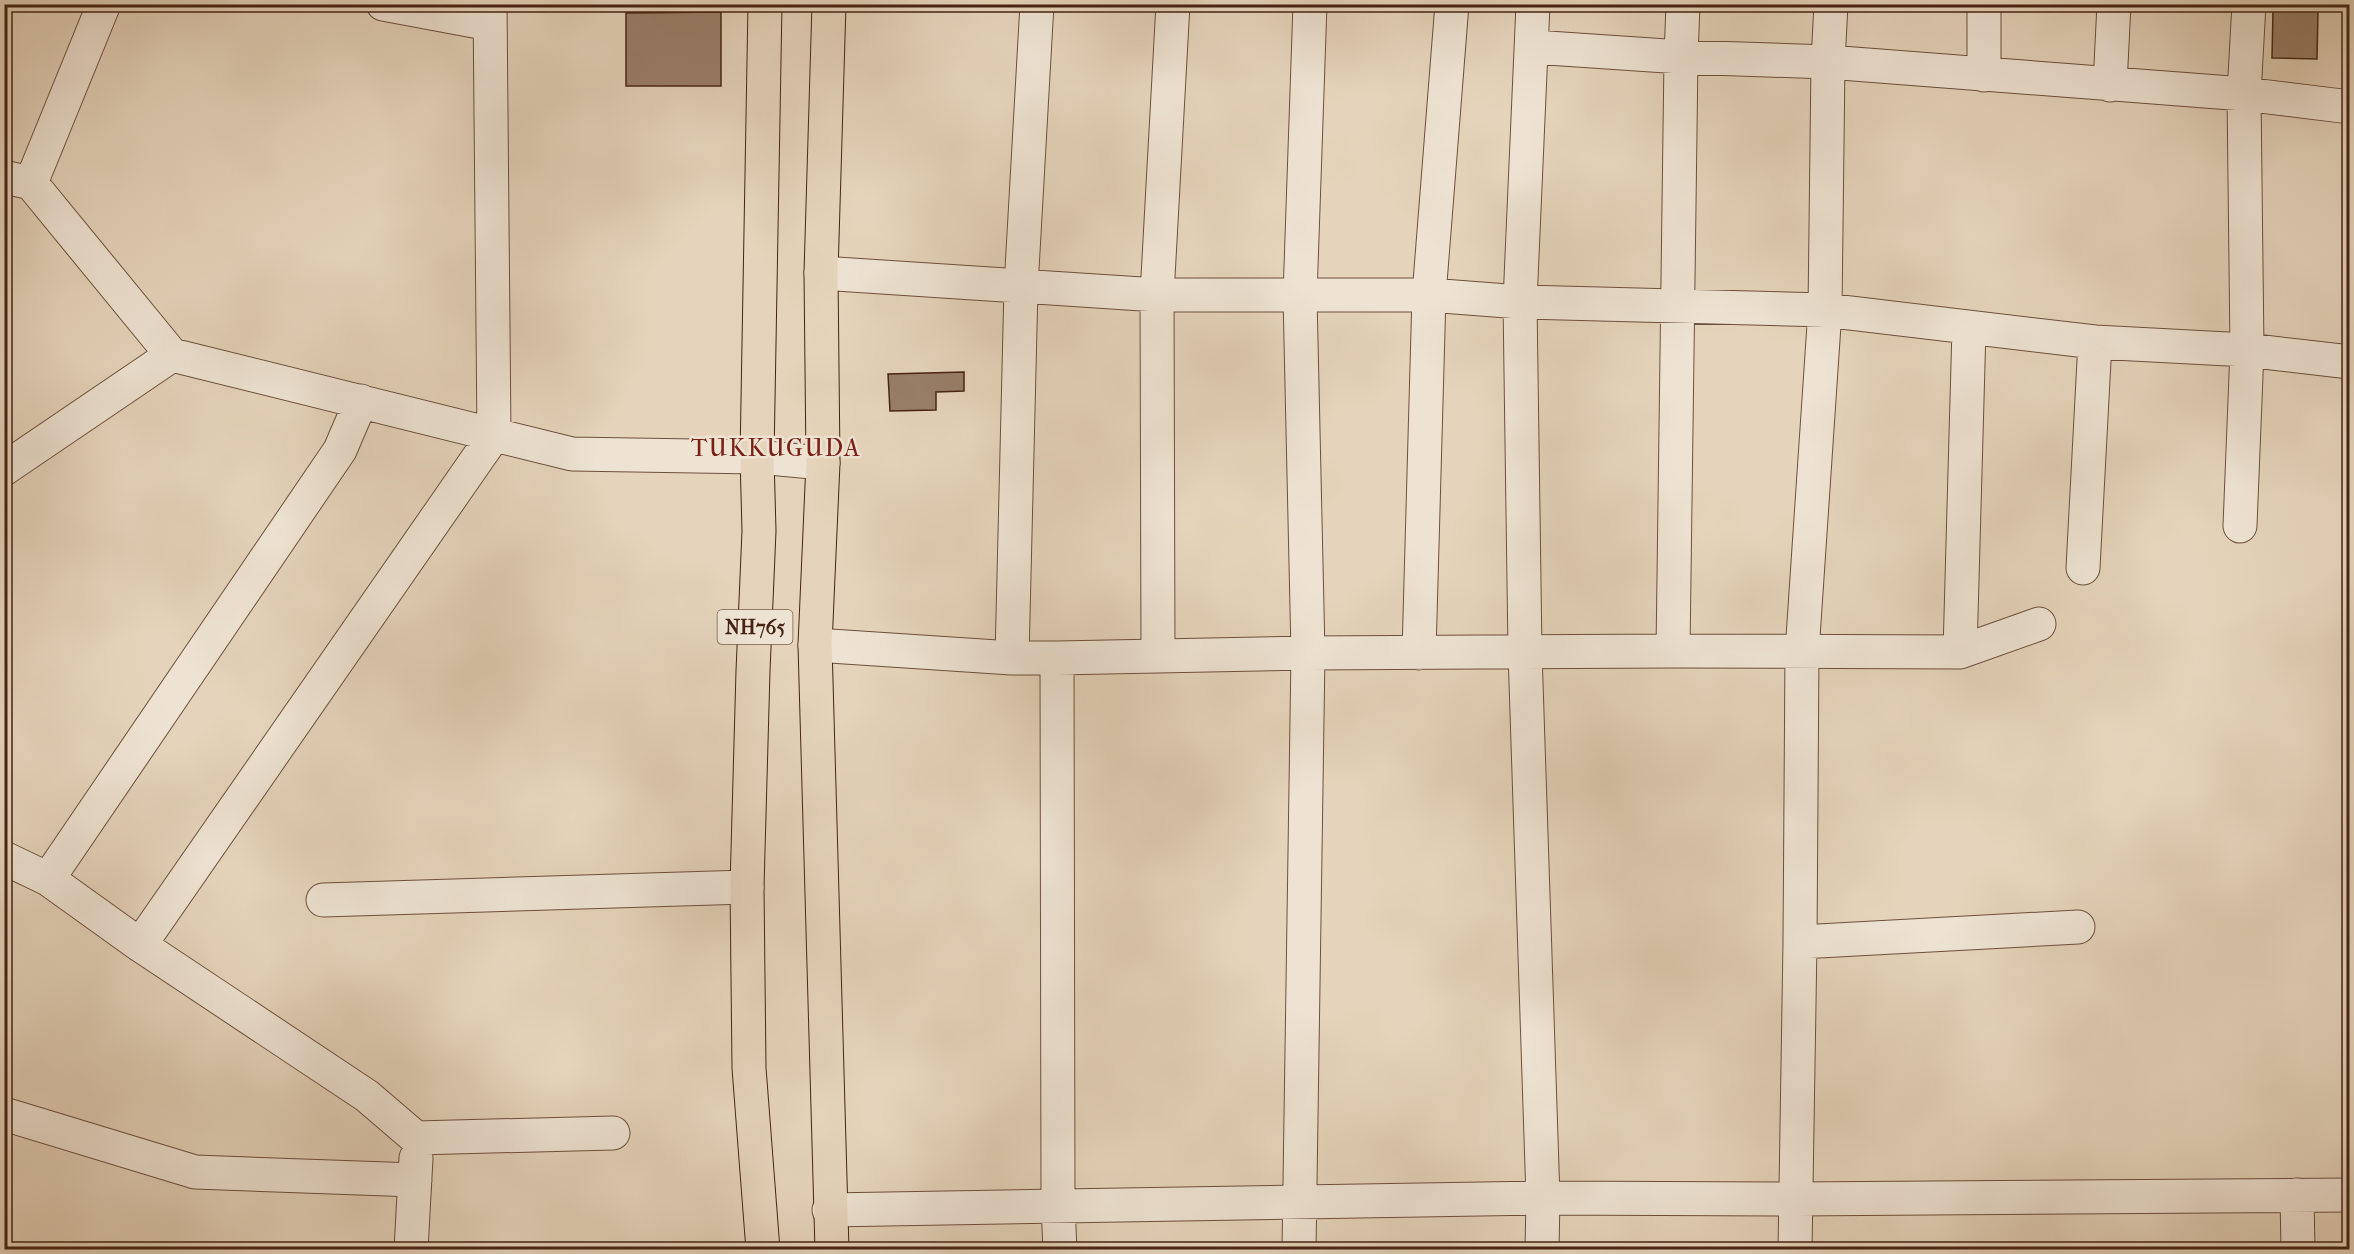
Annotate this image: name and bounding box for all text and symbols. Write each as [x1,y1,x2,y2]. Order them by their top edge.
district label: TUKKUGUDA [691,434,861,462]
road number: NH765 [718,610,792,644]

